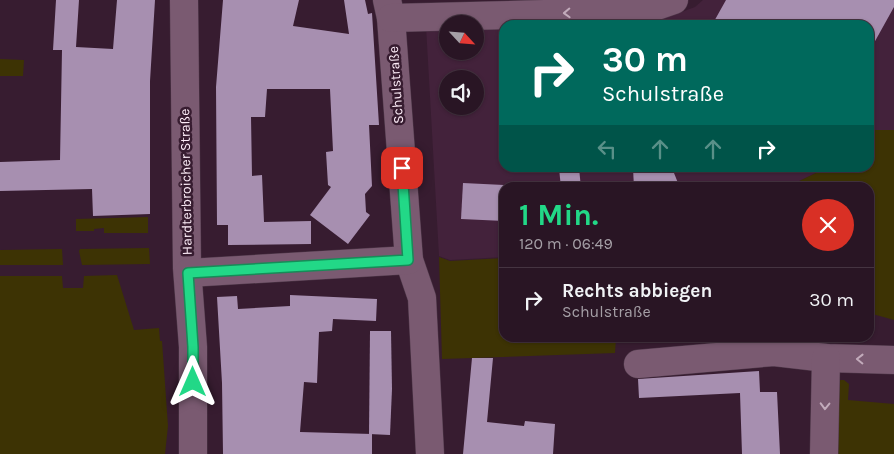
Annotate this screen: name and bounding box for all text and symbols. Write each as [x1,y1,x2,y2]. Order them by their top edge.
one-way arrow [562,8,570,18]
north arrow [439,15,484,60]
map controls [439,15,484,115]
text: 30 m [602,39,688,80]
icon: right [519,40,584,105]
street label: Schulstraße [385,46,407,124]
button: sound [439,70,484,115]
text: Schulstraße [602,81,724,107]
street label: Hardterbroicher Straße [176,109,196,255]
icon: left [593,135,621,163]
icon: ahead [646,135,674,163]
icon: ahead [699,135,727,163]
icon: right [752,135,780,163]
pin [381,147,423,189]
icon: arrive [388,154,416,182]
text: 1 Min. [519,197,599,233]
button: close [802,199,854,251]
text: 120 m · 06:49 [519,234,613,253]
text: Rechts abbiegen [562,280,712,302]
icon: right [519,286,547,314]
text: 30 m [809,289,854,311]
text: Schulstraße [562,302,651,321]
one-way arrow [856,354,864,364]
position arrow [166,355,218,407]
one-way arrow [820,402,830,410]

